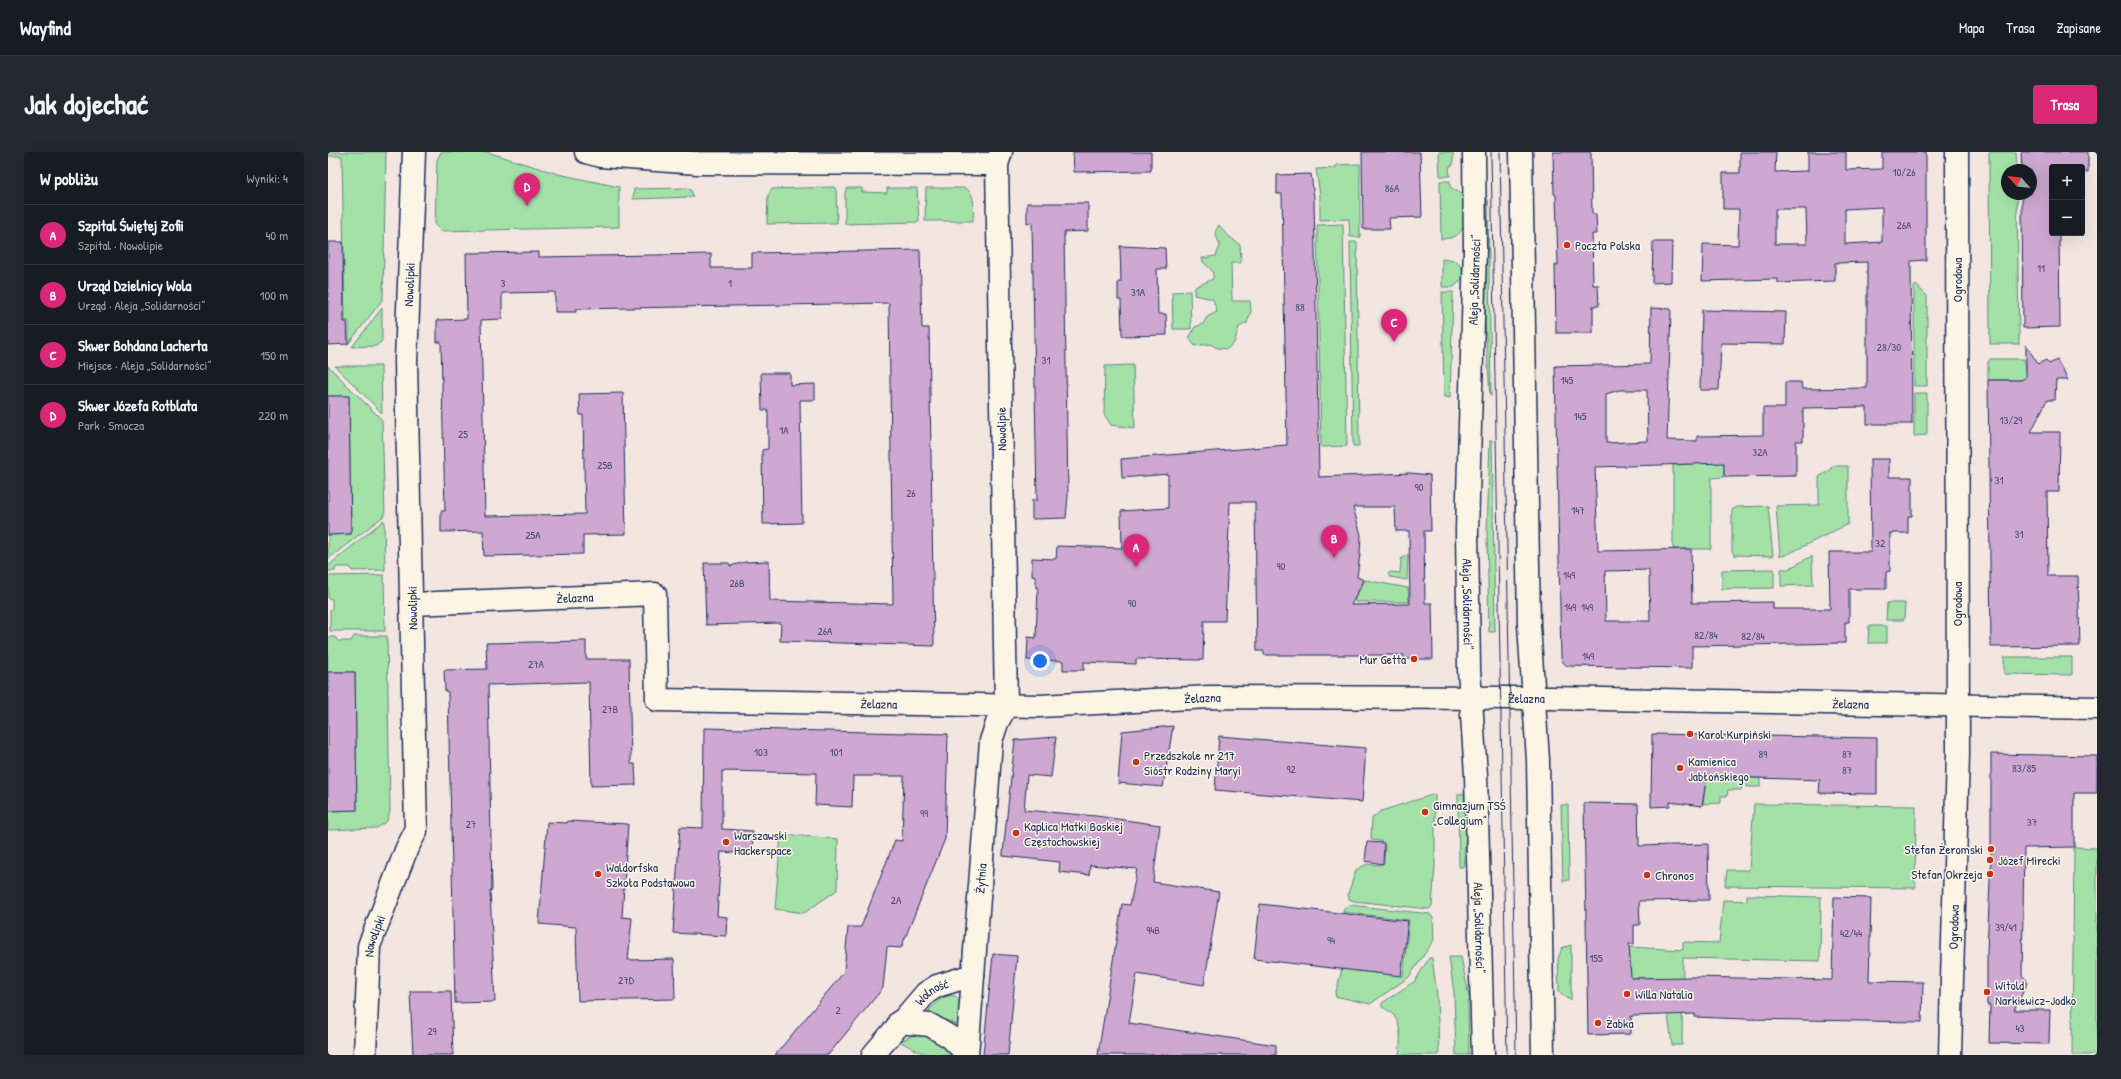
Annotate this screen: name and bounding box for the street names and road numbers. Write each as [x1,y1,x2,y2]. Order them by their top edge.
street label: Aleja „Solidarności” [1463,234,1485,326]
street label: Ogrodowa [1948,258,1966,302]
street label: Nowolipki [399,262,419,307]
street label: Nowolipie [992,407,1010,451]
street label: Aleja „Solidarności” [1458,558,1478,650]
street label: Ogrodowa [1948,582,1966,626]
street label: Nowolipki [403,586,421,630]
street label: Żelazna [556,588,594,607]
street label: Żelazna [1184,688,1221,707]
street label: Żelazna [1508,689,1545,707]
street label: Żelazna [860,694,897,713]
street label: Żelazna [1832,694,1869,713]
street label: Żytnia [970,863,991,894]
street label: Aleja „Solidarności” [1470,882,1490,973]
street label: Ogrodowa [1944,904,1963,950]
street label: Nowolipki [360,912,389,957]
street label: Wolność [910,974,950,1009]

